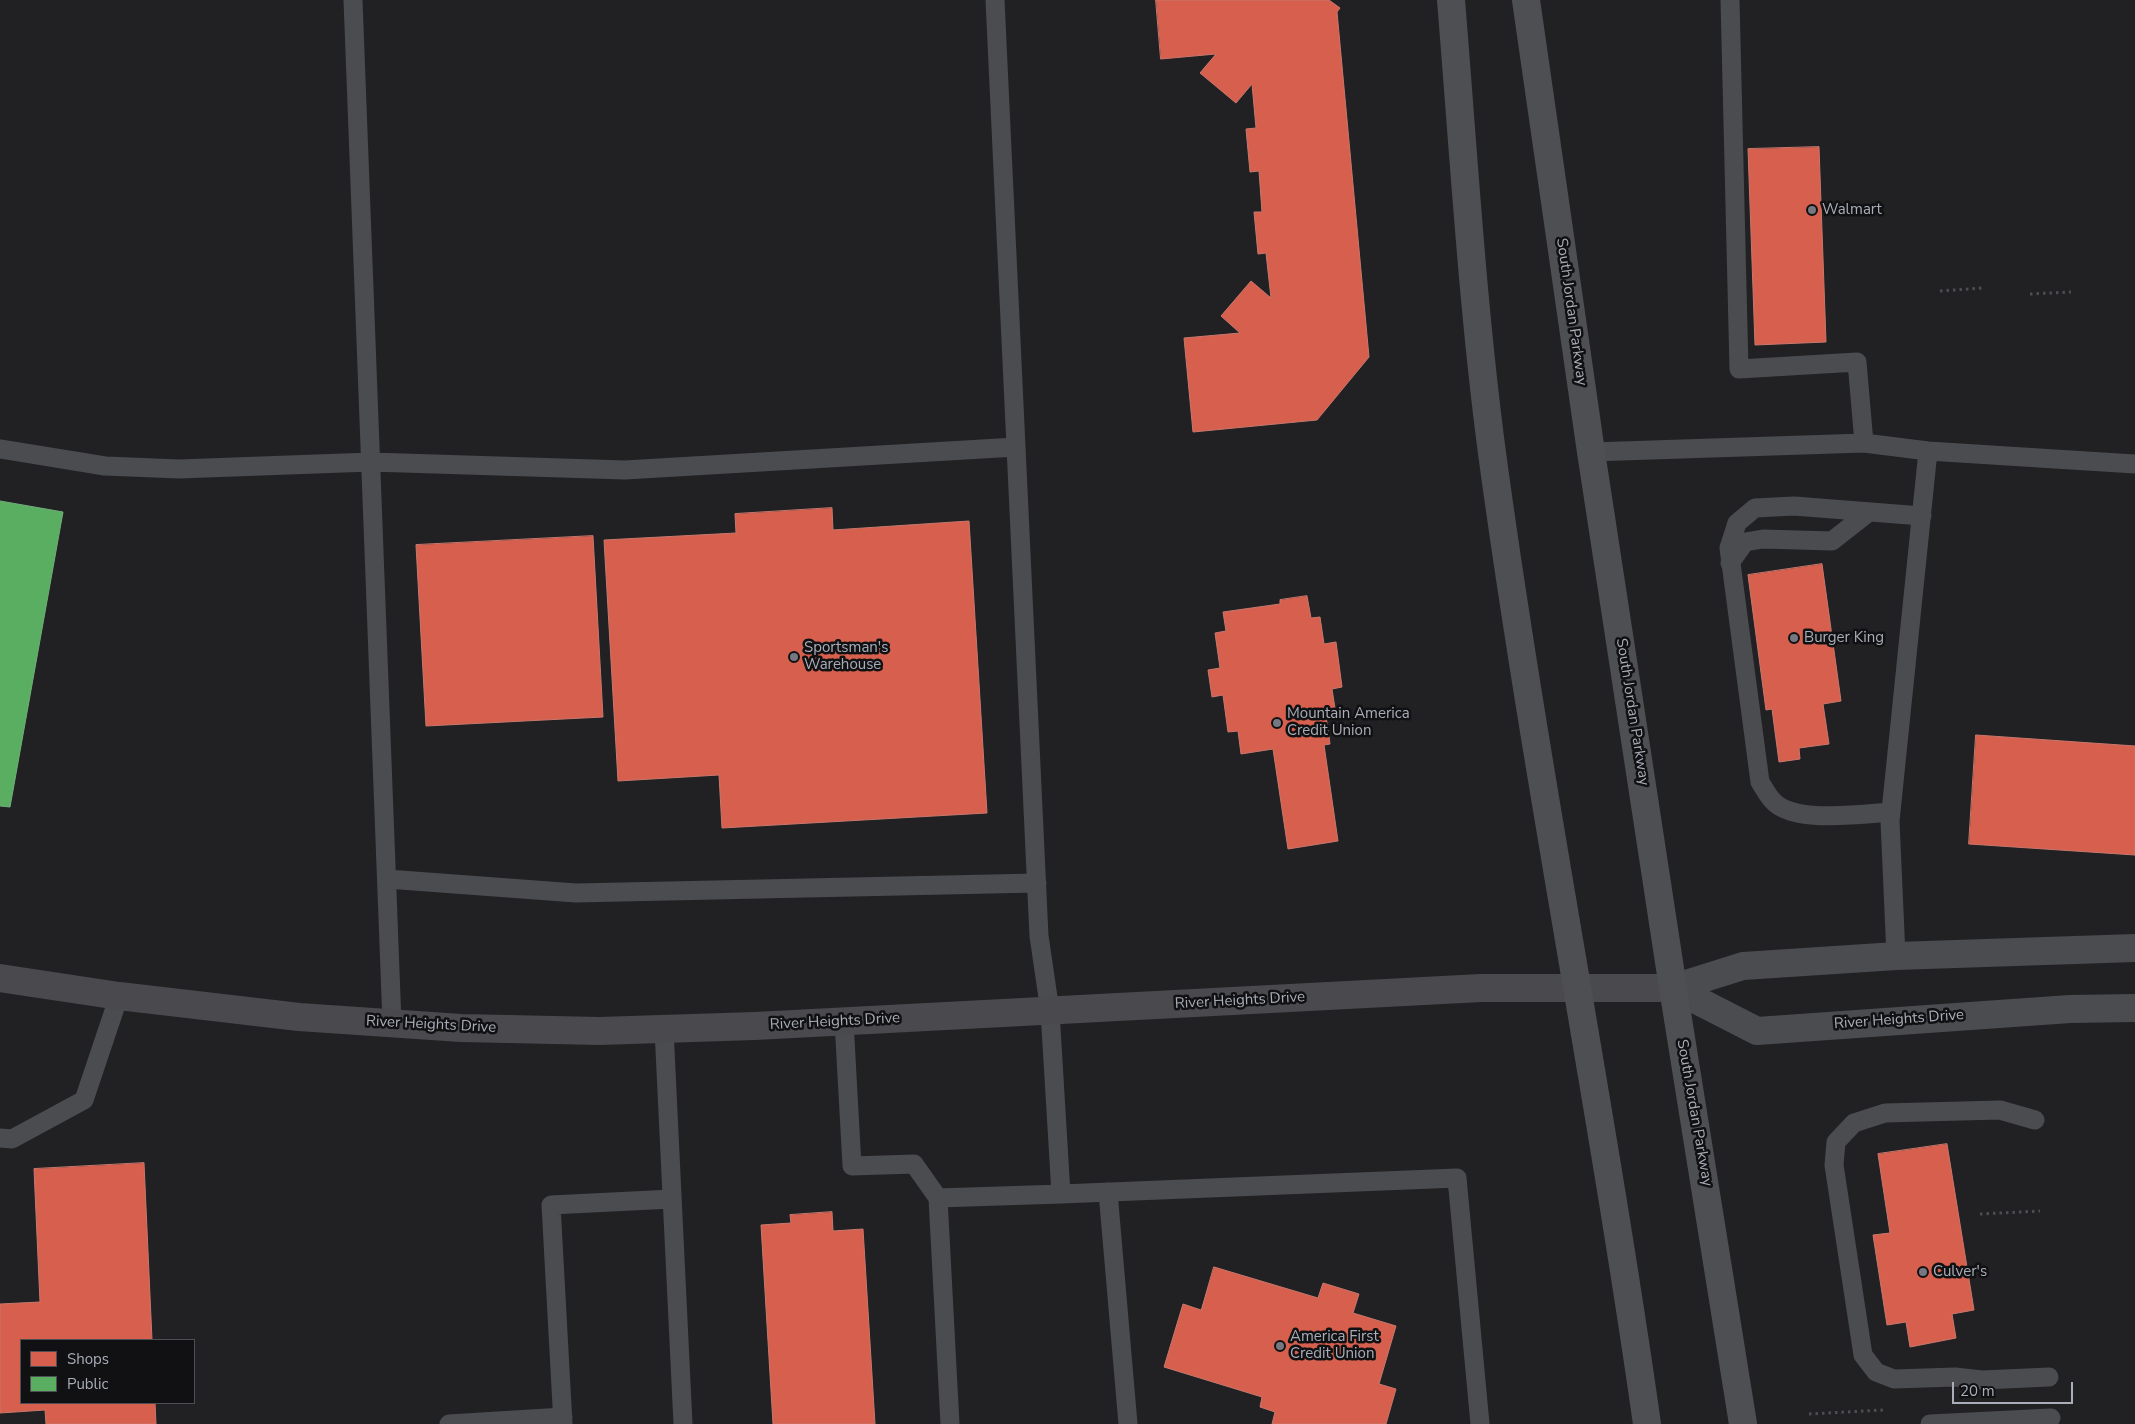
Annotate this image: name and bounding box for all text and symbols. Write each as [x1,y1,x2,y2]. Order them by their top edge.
place label: Walmart [1822,201,1882,219]
marker: Walmart [1806,204,1818,216]
street label: South Jordan Parkway [1552,237,1590,387]
place label: Burger King [1804,629,1884,647]
marker: Burger King [1788,632,1800,644]
street label: South Jordan Parkway [1611,637,1653,787]
place label: Sportsman's Warehouse [804,639,888,674]
marker: Sportsman's Warehouse [788,651,800,663]
place label: Mountain America Credit Union [1287,705,1410,740]
marker: Mountain America Credit Union [1271,717,1283,729]
street label: River Heights Drive [1174,989,1306,1013]
street label: River Heights Drive [1833,1006,1965,1034]
street label: River Heights Drive [769,1010,901,1034]
street label: River Heights Drive [365,1013,497,1037]
street label: South Jordan Parkway [1672,1038,1716,1188]
place label: Culver's [1933,1263,1987,1281]
marker: Culver's [1917,1266,1929,1278]
place label: America First Credit Union [1290,1328,1379,1363]
legend [20,1339,195,1404]
marker: America First Credit Union [1274,1340,1286,1352]
text: Shops [67,1349,109,1369]
scale bar [1955,1372,2076,1404]
text: Public [67,1374,108,1394]
text: 20 m [1960,1381,1995,1401]

